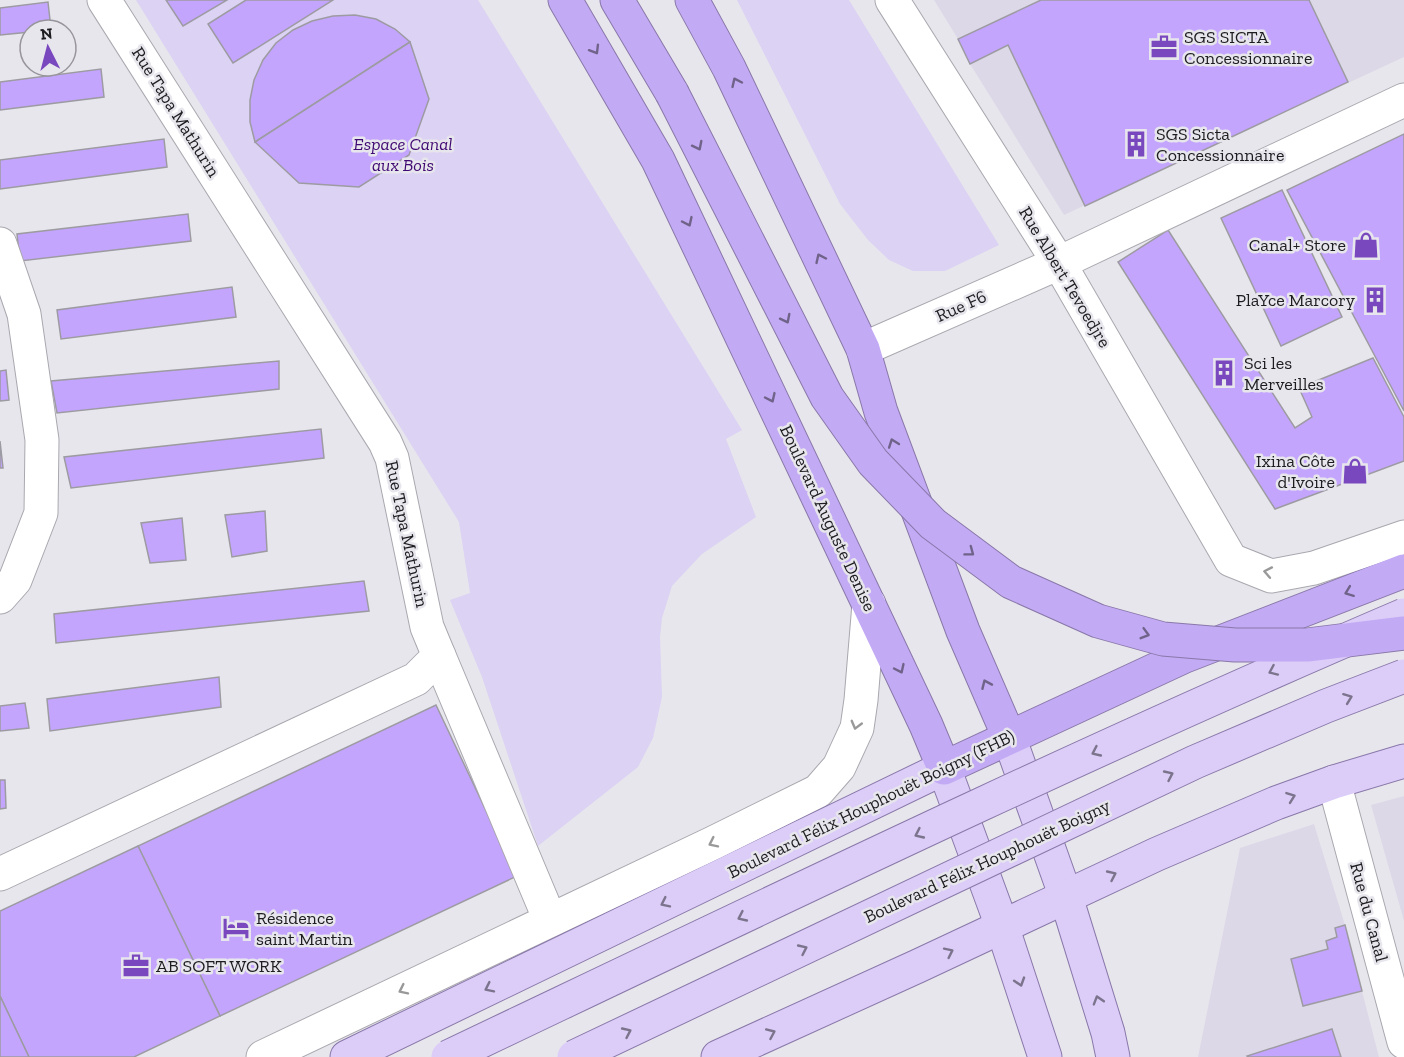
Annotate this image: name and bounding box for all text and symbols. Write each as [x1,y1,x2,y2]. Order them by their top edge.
north arrow [18,18,78,78]
text: N [39,23,54,44]
place label: SGS SICTA Concessionnaire [1184,26,1312,69]
office icon: SGS SICTA Concessionnaire [1149,32,1179,62]
street label: Rue Tapa Mathurin [127,43,225,182]
one-way arrow [588,44,599,54]
one-way arrow [732,78,744,89]
place label: SGS Sicta Concessionnaire [1156,123,1284,166]
building icon: SGS Sicta Concessionnaire [1121,129,1151,159]
park label: Espace Canal aux Bois [353,133,453,176]
one-way arrow [691,139,703,150]
street label: Rue Albert Tevoedjre [1014,202,1116,352]
one-way arrow [680,215,692,226]
shop icon: Canal+ Store [1351,230,1381,260]
place label: Canal+ Store [1249,234,1346,256]
one-way arrow [815,254,827,265]
street label: Rue F6 [932,285,990,327]
building icon: PlaYce Marcory [1360,285,1390,315]
place label: PlaYce Marcory [1236,289,1356,311]
one-way arrow [779,313,791,324]
place label: Sci les Merveilles [1244,352,1324,395]
building icon: Sci les Merveilles [1209,358,1239,388]
one-way arrow [764,391,776,402]
street label: Boulevard Auguste Denise [775,421,881,615]
one-way arrow [888,438,900,449]
place label: Ixina Côte d'Ivoire [1256,450,1335,493]
shop icon: Ixina Côte d'Ivoire [1340,456,1370,486]
street label: Rue Tapa Mathurin [381,459,433,610]
one-way arrow [964,544,975,555]
one-way arrow [1263,566,1273,579]
one-way arrow [1345,585,1356,597]
one-way arrow [1139,627,1150,639]
one-way arrow [892,662,904,673]
one-way arrow [1269,664,1280,676]
one-way arrow [981,679,993,690]
one-way arrow [1342,692,1352,705]
one-way arrow [851,720,864,730]
street label: Boulevard Félix Houphouët Boigny (FHB) [724,725,1018,883]
one-way arrow [1091,745,1102,757]
one-way arrow [1162,770,1173,782]
one-way arrow [1285,792,1296,805]
street label: Boulevard Félix Houphouët Boigny [861,794,1113,928]
one-way arrow [914,827,925,839]
one-way arrow [708,835,719,847]
street label: Rue du Canal [1345,860,1393,964]
one-way arrow [1106,870,1117,882]
one-way arrow [660,896,671,908]
place label: Résidence saint Martin [256,907,353,950]
one-way arrow [738,910,749,922]
hotel icon: Résidence saint Martin [221,913,251,943]
one-way arrow [796,944,807,956]
one-way arrow [942,947,953,959]
office icon: AB SOFT WORK [121,951,151,981]
place label: AB SOFT WORK [156,955,282,977]
one-way arrow [1013,976,1026,987]
one-way arrow [484,981,495,993]
one-way arrow [399,982,410,994]
one-way arrow [1093,996,1105,1006]
one-way arrow [620,1028,631,1040]
one-way arrow [765,1028,776,1040]

